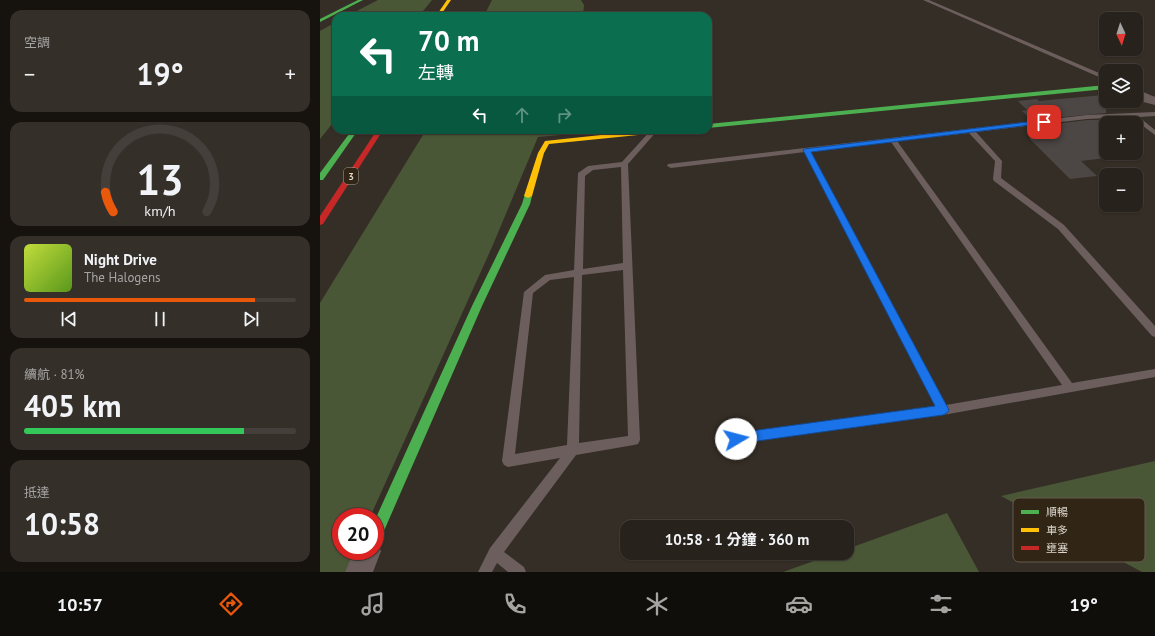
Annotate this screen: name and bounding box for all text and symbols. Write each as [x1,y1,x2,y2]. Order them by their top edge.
north arrow [1099,12,1143,56]
map controls [1099,12,1143,212]
text: 70 m [418,22,479,59]
icon: left [352,28,404,80]
text: 空調 [24,34,50,51]
text: 19° [136,54,184,93]
text: − [24,60,35,88]
text: + [285,60,296,88]
text: 左轉 [418,61,454,84]
button: layers [1099,64,1143,108]
icon: left [469,104,491,126]
icon: ahead [511,104,533,126]
icon: right [553,104,575,126]
pin [1027,105,1061,139]
icon: arrive [1033,111,1055,133]
button: + [1099,116,1143,160]
text: 13 [136,153,184,206]
road number: 3 [344,168,358,184]
button: − [1099,168,1143,212]
text: km/h [144,201,176,220]
text: Night Drive [84,250,157,269]
text: The Halogens [84,269,161,286]
icon: previous [58,308,80,330]
icon: pause [149,308,171,330]
icon: next [240,308,262,330]
text: 續航 · 81% [24,366,85,383]
text: 405 km [24,386,122,425]
position arrow [715,418,757,460]
text: 抵達 [24,484,50,501]
legend [1013,498,1145,562]
text: 10:58 [24,504,100,543]
text: 順暢 [1046,505,1068,519]
speed limit sign: 20 [332,508,384,560]
text: 車多 [1046,523,1068,537]
text: 10:58 · 1 分鐘 · 360 m [665,530,809,549]
text: 壅塞 [1046,541,1068,555]
icon: directions [217,590,245,618]
icon: music [359,590,387,618]
icon: phone [501,590,529,618]
icon: climate [643,590,671,618]
icon: car [785,590,813,618]
icon: filters [927,590,955,618]
text: 10:57 [57,593,103,616]
text: 19° [1070,593,1098,616]

